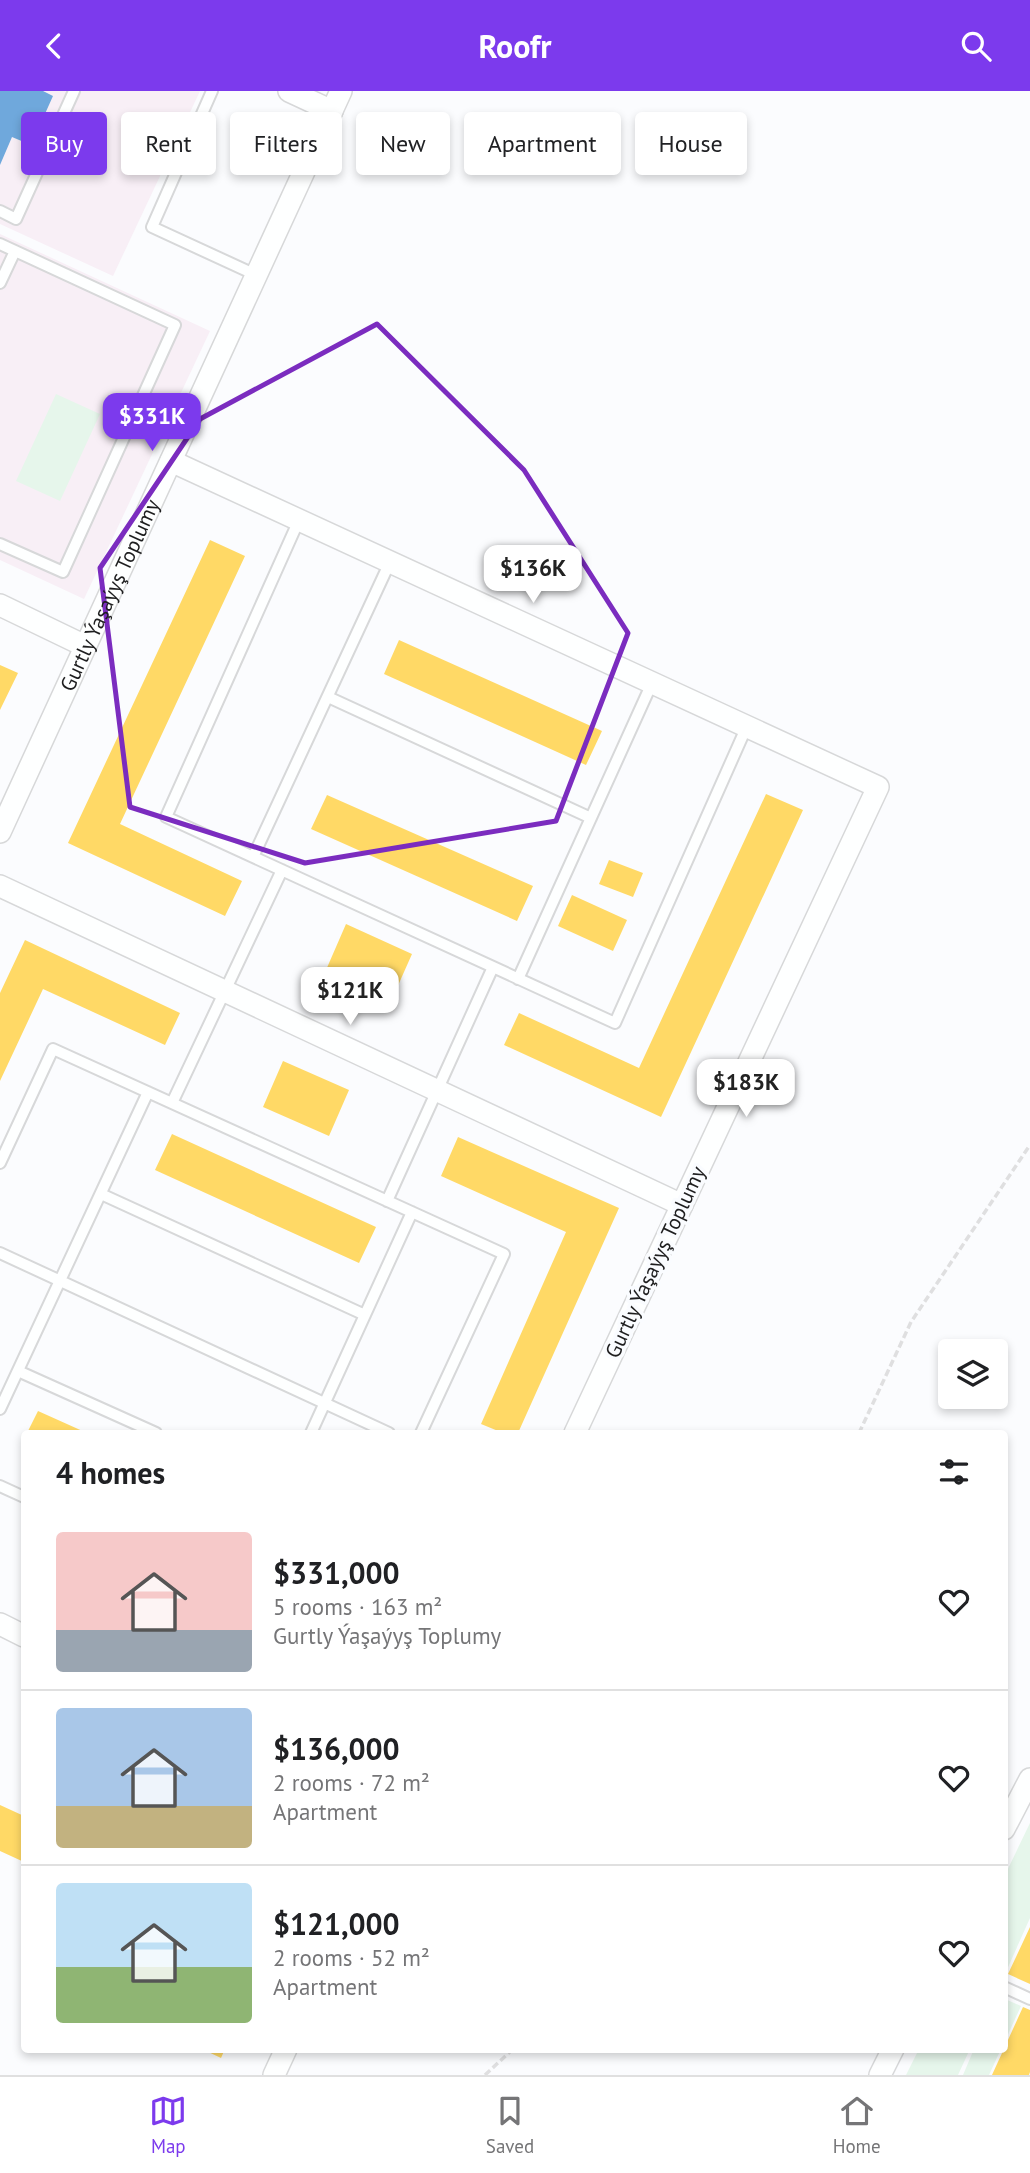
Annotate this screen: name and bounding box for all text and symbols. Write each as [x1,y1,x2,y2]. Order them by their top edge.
text: Roofr [478,25,552,67]
icon: back [35,27,73,65]
icon: search [957,27,995,65]
chip: Buy [21,112,107,175]
chip: Rent [121,112,216,175]
chip: Filters [230,112,342,175]
chip: New [356,112,450,175]
chip: Apartment [464,112,621,175]
chip: House [635,112,747,175]
pin: $331K [103,393,201,453]
text: $331K [119,401,185,430]
street label: Gurtly Ýaşaýyş Toplumy [53,494,165,695]
pin: $136K [484,545,582,605]
text: $136K [500,553,566,582]
pin: $121K [301,967,399,1027]
text: $121K [317,975,383,1004]
pin: $183K [697,1059,795,1119]
text: $183K [713,1067,779,1096]
street label: Gurtly Ýaşaýyş Toplumy [599,1162,711,1362]
map controls [938,1339,1008,1409]
button: layers [938,1339,1008,1409]
text: 4 homes [56,1453,165,1492]
icon: filters [935,1453,973,1491]
text: $331,000 [273,1553,400,1592]
icon: home [112,1560,196,1644]
icon: heart [935,1583,973,1621]
text: 5 rooms · 163 m² [273,1592,442,1621]
text: Gurtly Ýaşaýyş Toplumy [273,1621,501,1650]
text: $136,000 [273,1729,400,1768]
icon: home [112,1736,196,1820]
icon: heart [935,1759,973,1797]
text: 2 rooms · 72 m² [273,1768,430,1797]
text: Apartment [273,1797,377,1826]
text: $121,000 [273,1904,400,1943]
icon: home [112,1911,196,1995]
icon: heart [935,1934,973,1972]
text: 2 rooms · 52 m² [273,1943,430,1972]
text: Apartment [273,1972,377,2001]
tab: Map [149,2092,187,2158]
tab: Saved [486,2092,534,2158]
tab: Home [833,2092,881,2158]

